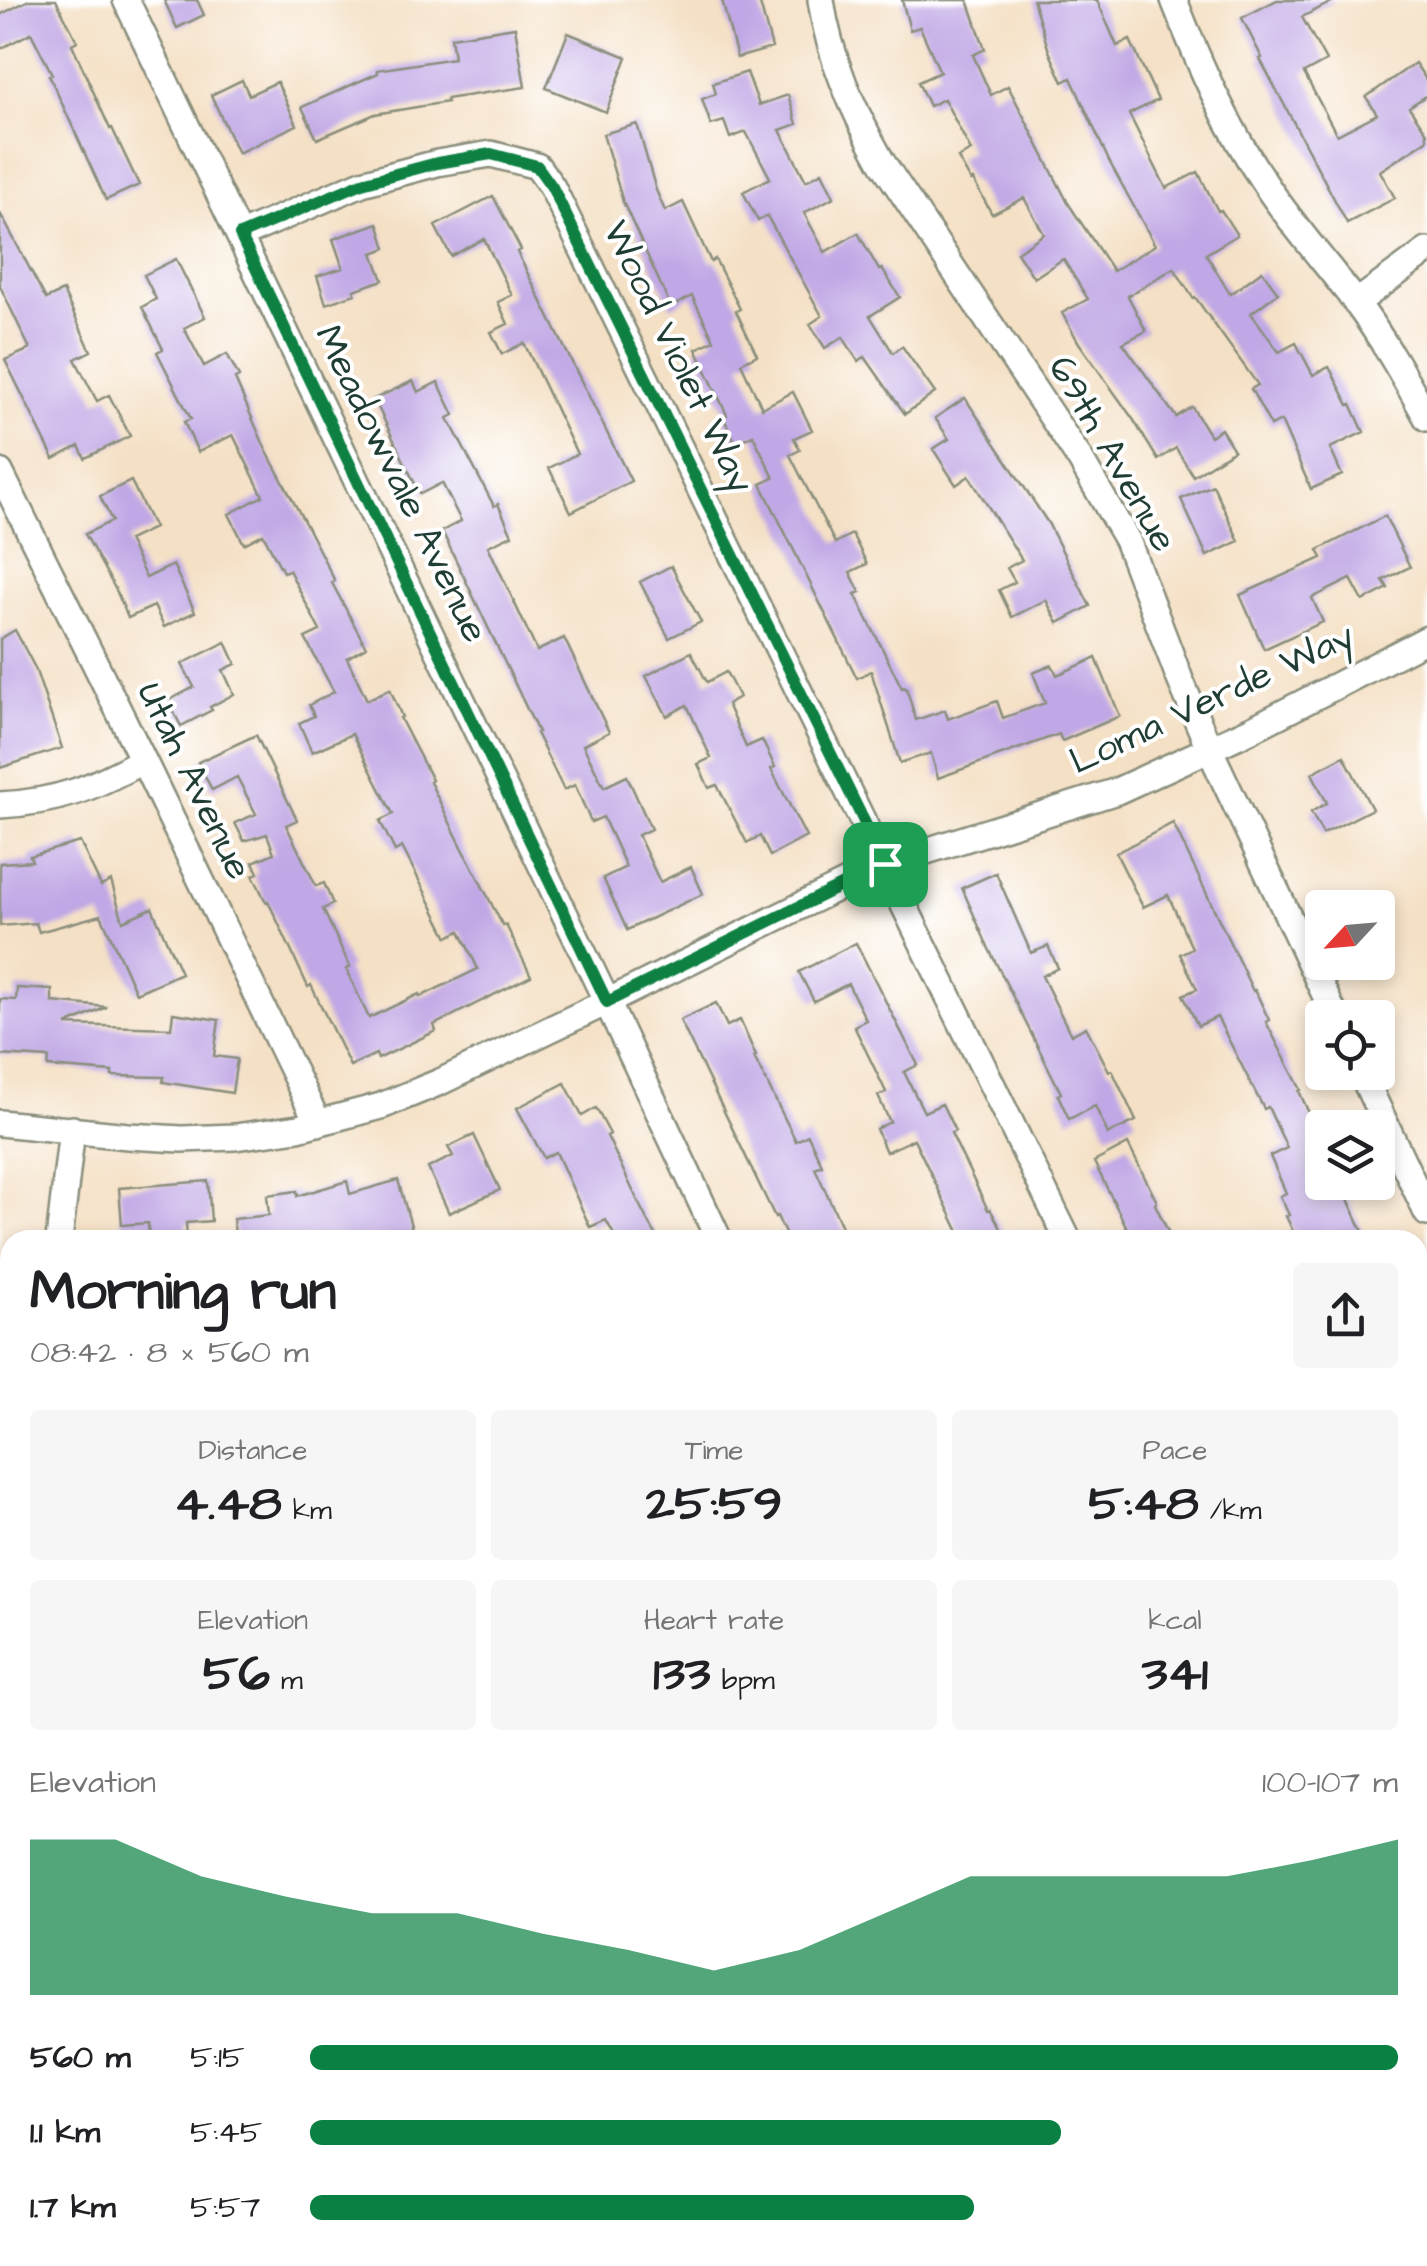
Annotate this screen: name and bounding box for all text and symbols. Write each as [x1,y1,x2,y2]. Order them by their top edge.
street label: Wood Violet Way [589,212,767,503]
street label: Meadowvale Avenue [302,317,500,651]
street label: 69th Avenue [1035,346,1189,562]
street label: Loma Verde Way [1061,610,1363,789]
street label: Utah Avenue [124,674,264,888]
pin [843,822,928,907]
icon: arrive [858,837,913,892]
north arrow [1305,890,1395,980]
map controls [1305,890,1395,1200]
button: locate [1305,1000,1395,1090]
button: layers [1305,1110,1395,1200]
text: Morning run [30,1254,336,1330]
button: share [1293,1263,1398,1368]
text: 08:42 · 8 × 560 m [30,1330,309,1375]
text: Distance [199,1431,307,1470]
text: Time [685,1431,743,1470]
text: Pace [1143,1431,1207,1470]
text: 4.48 [174,1470,282,1539]
text: 25:59 [646,1470,782,1539]
text: 5:48 [1088,1470,1199,1539]
text: km [282,1491,332,1530]
text: /km [1199,1491,1262,1530]
text: Elevation [198,1601,308,1640]
text: Heart rate [644,1601,784,1640]
text: kcal [1148,1601,1202,1640]
text: 56 [203,1640,270,1709]
text: 133 [653,1640,710,1709]
text: 341 [1142,1640,1208,1709]
text: m [270,1661,303,1700]
text: bpm [710,1661,775,1700]
text: Elevation [30,1760,156,1805]
text: 100–107 m [1262,1760,1398,1805]
text: 560 m [30,2035,131,2080]
text: 5:15 [190,2035,245,2080]
text: 1.1 km [30,2110,100,2155]
text: 5:45 [190,2110,262,2155]
text: 1.7 km [30,2185,116,2230]
text: 5:57 [190,2185,260,2230]

